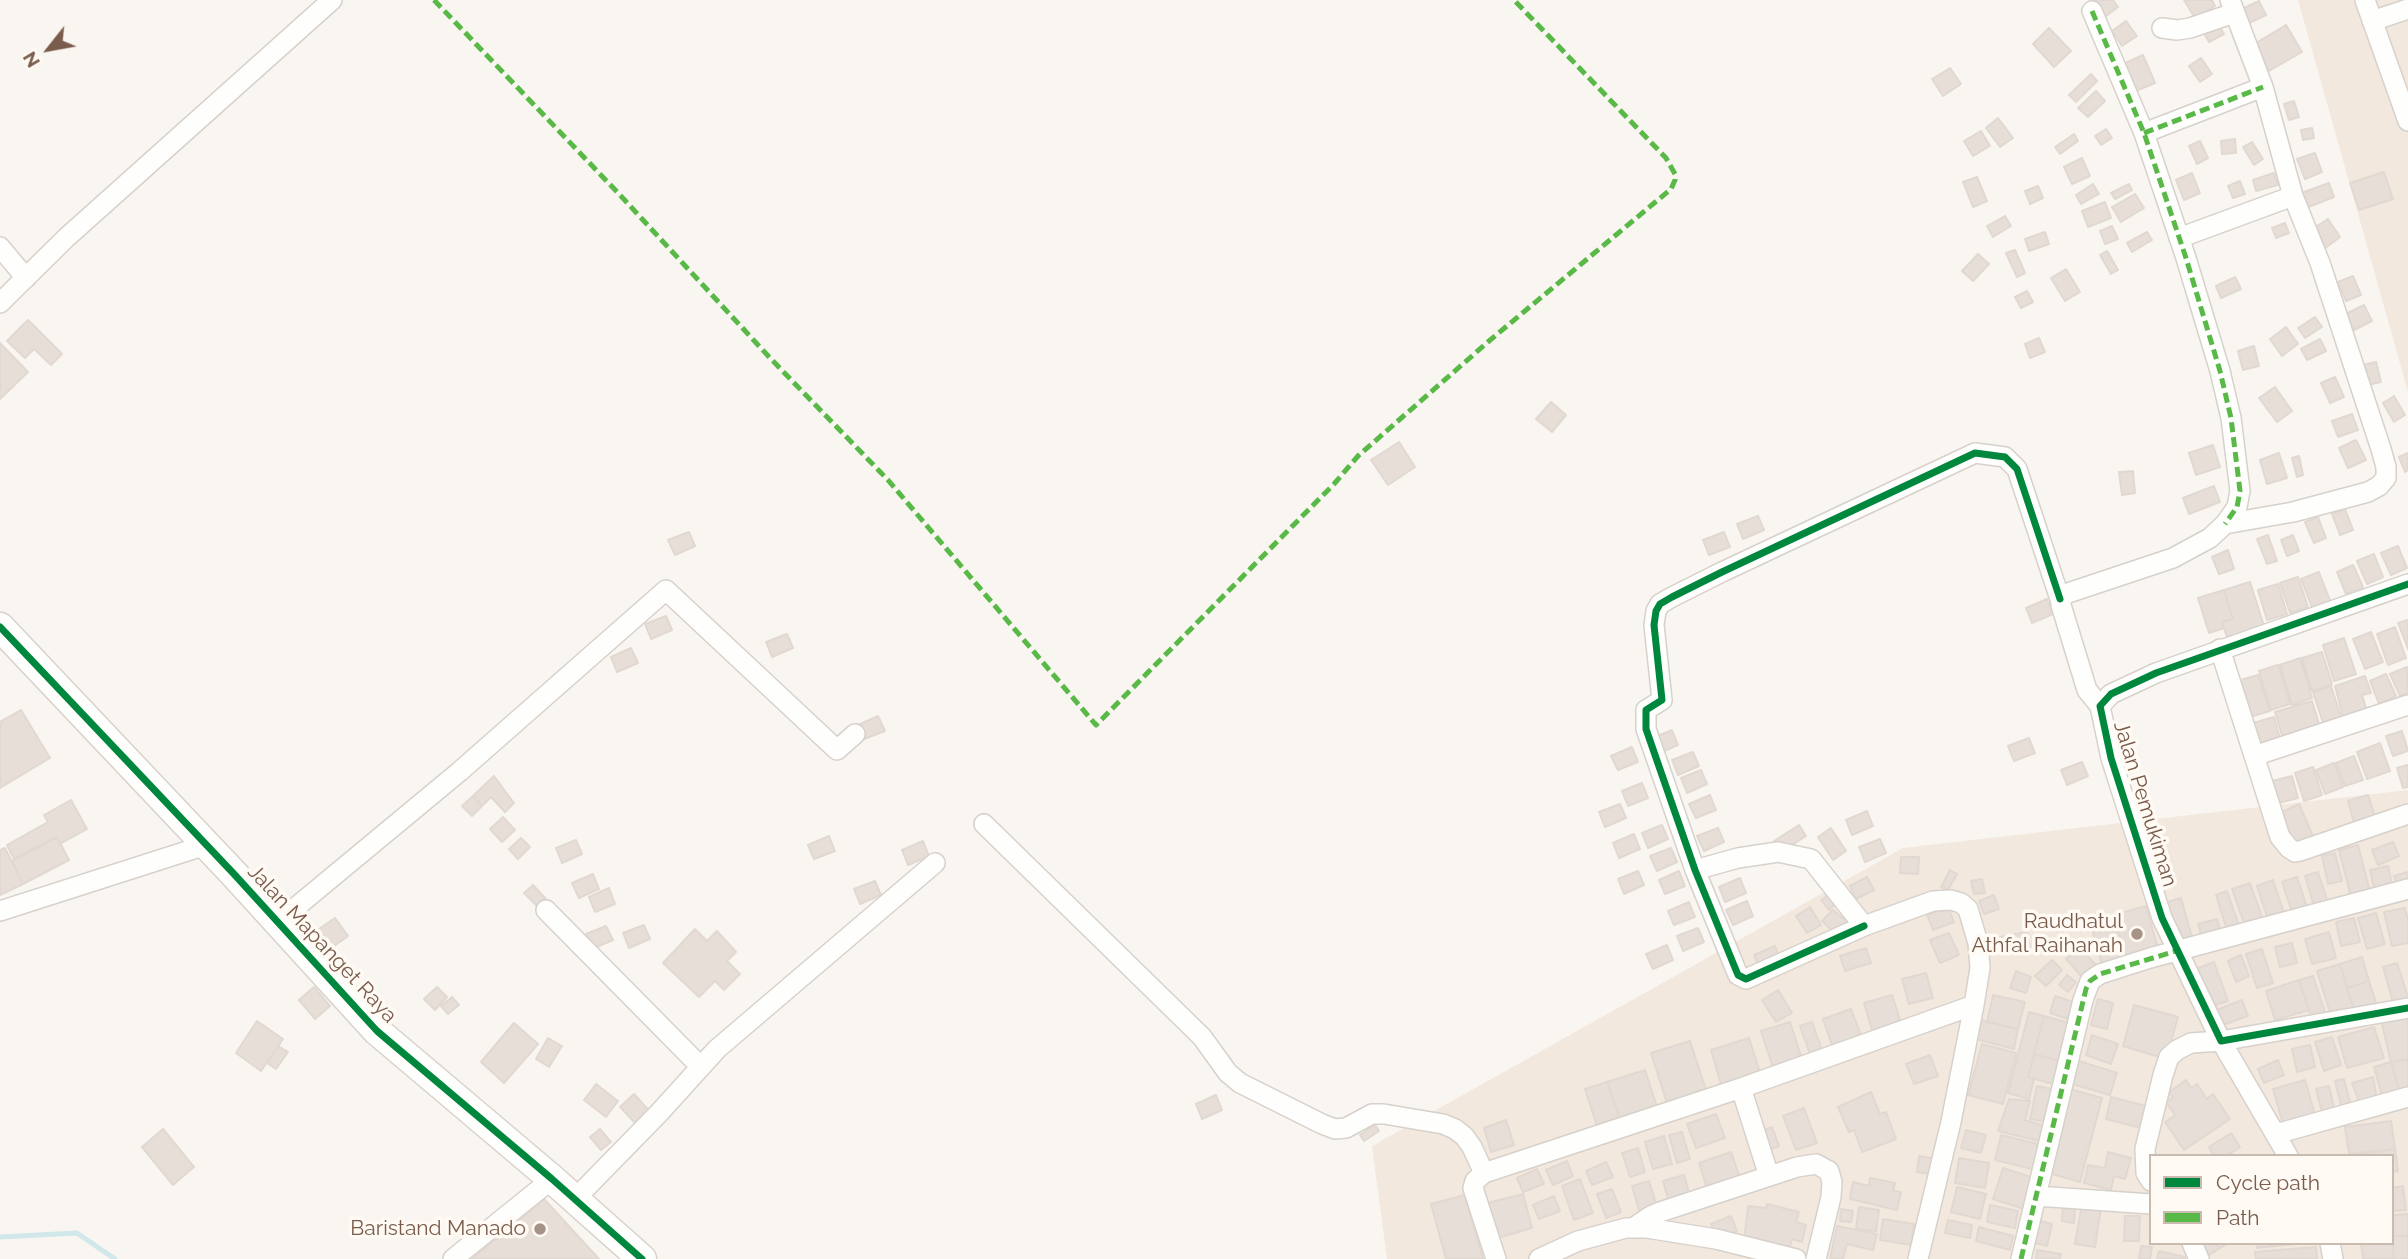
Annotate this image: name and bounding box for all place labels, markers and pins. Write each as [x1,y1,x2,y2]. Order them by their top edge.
place label: Raudhatul Athfal Raihanah [1971,909,2123,959]
marker: Raudhatul Athfal Raihanah [2129,926,2145,942]
place label: Baristand Manado [350,1216,526,1242]
marker: Baristand Manado [532,1221,548,1237]

